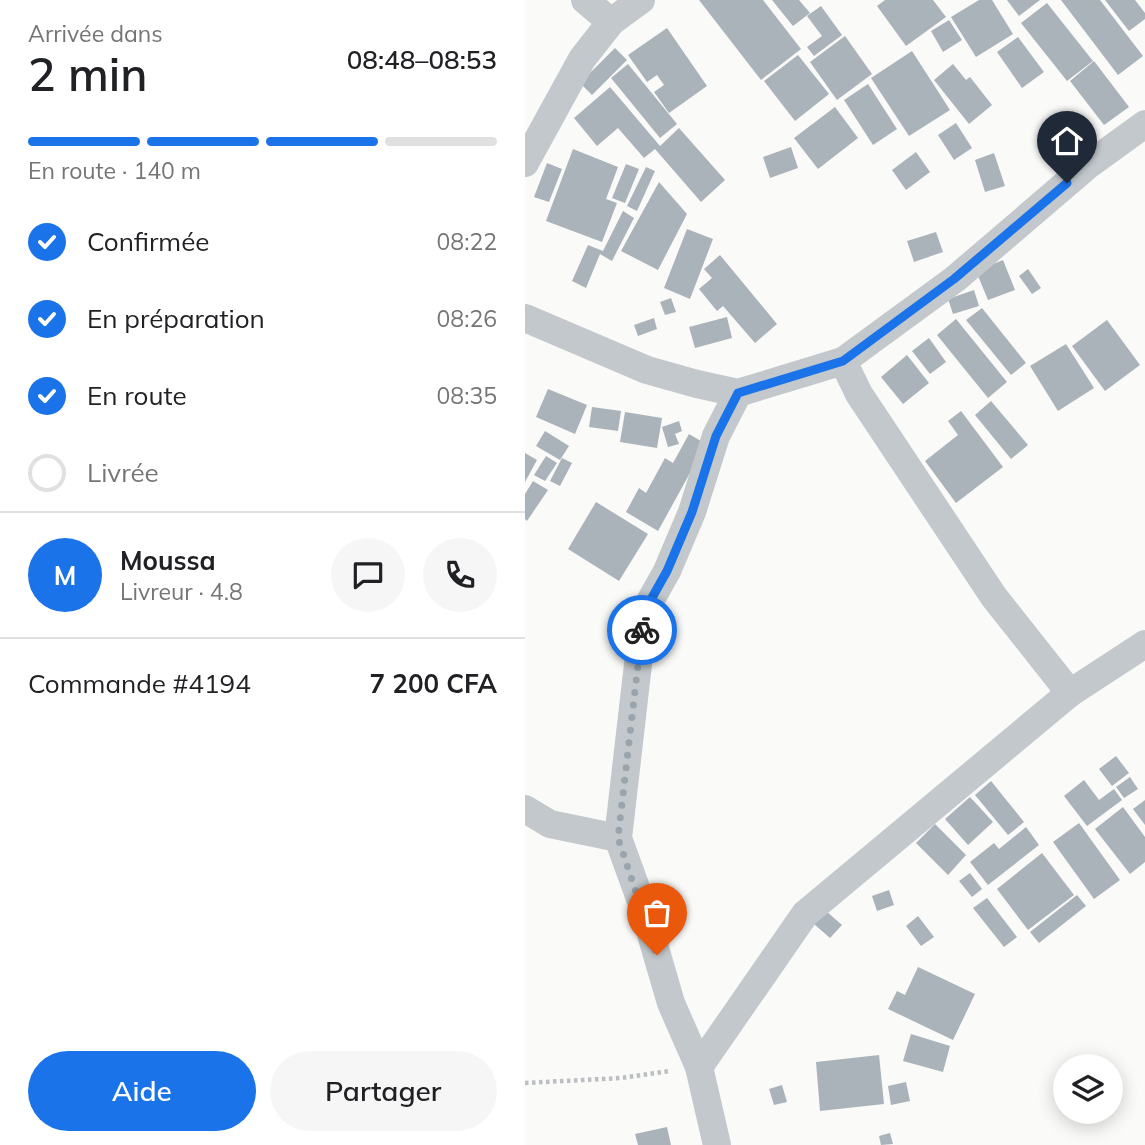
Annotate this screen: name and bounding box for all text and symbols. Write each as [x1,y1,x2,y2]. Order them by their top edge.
text: Arrivée dans [28,19,163,48]
text: 08:48–08:53 [347,43,497,76]
text: 2 min [28,45,147,103]
pin [1037,111,1097,183]
icon: home [1048,122,1086,160]
text: En route · 140 m [28,156,201,185]
icon: check [28,223,66,261]
text: Confirmée [87,225,209,258]
text: 08:22 [437,227,497,256]
icon: check [28,300,66,338]
text: En préparation [87,302,265,335]
text: 08:26 [437,304,497,333]
icon: check [28,377,66,415]
text: En route [87,379,187,412]
text: 08:35 [437,381,497,410]
text: Livrée [87,456,159,489]
button: chat [331,538,405,612]
button: phone [423,538,497,612]
text: Moussa [120,544,216,577]
text: M [54,559,76,592]
text: Livreur · 4.8 [120,577,243,606]
courier [607,595,677,665]
icon: bike [623,611,661,649]
text: Commande #4194 [28,667,251,700]
text: 7 200 CFA [370,667,497,700]
pin [627,883,687,955]
icon: bag [638,894,676,932]
button: Aide [28,1051,256,1131]
button: Partager [270,1051,497,1131]
map controls [1053,1054,1123,1124]
button: layers [1053,1054,1123,1124]

